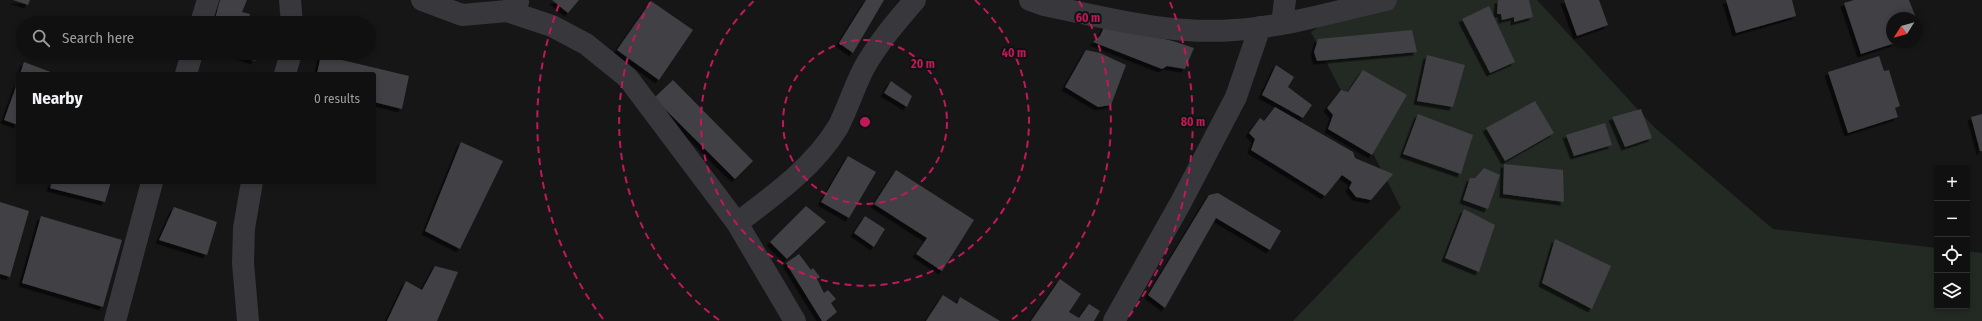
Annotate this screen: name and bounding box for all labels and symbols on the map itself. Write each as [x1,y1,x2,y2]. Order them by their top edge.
text: 60 m [1076,11,1100,25]
north arrow [1886,12,1922,48]
text: 40 m [1002,46,1026,60]
text: 20 m [910,57,935,71]
centre of rings [858,115,872,129]
text: 80 m [1181,115,1205,129]

